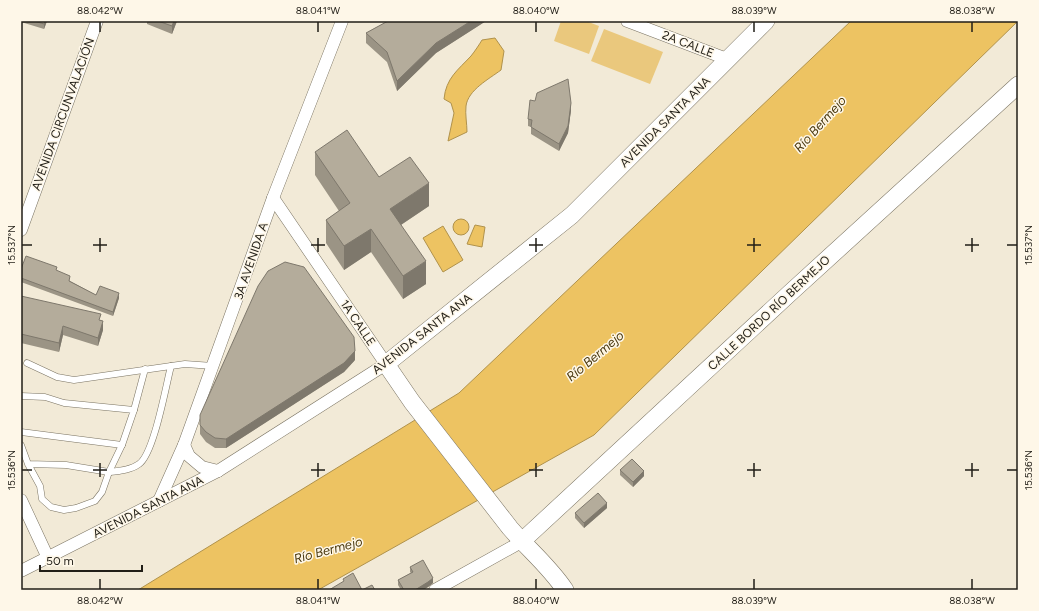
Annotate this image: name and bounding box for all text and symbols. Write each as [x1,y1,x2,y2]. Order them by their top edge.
text: 88.042°W [77,4,123,17]
text: 88.041°W [296,4,341,17]
text: 88.040°W [513,4,560,17]
text: 88.039°W [731,4,777,17]
text: 88.038°W [949,4,995,17]
street label: 2A CALLE [660,28,716,60]
street label: AVENIDA CIRCUNVALACIÓN [29,36,97,192]
street label: AVENIDA SANTA ANA [617,74,713,170]
water label: Río Bermejo [791,92,849,155]
street label: 3A AVENIDA A [231,221,271,301]
text: 15.537°N [5,225,18,265]
text: 15.537°N [1022,225,1035,265]
street label: CALLE BORDO RÍO BERMEJO [705,253,833,373]
street label: AVENIDA SANTA ANA [370,291,474,377]
street label: 1A CALLE [338,297,378,349]
water label: Río Bermejo [563,327,627,384]
text: 15.536°N [5,450,18,490]
text: 15.536°N [1022,450,1035,490]
street label: AVENIDA SANTA ANA [90,473,206,541]
water label: Río Bermejo [292,534,364,566]
scale bar [40,547,142,573]
text: 50 m [46,554,74,568]
text: 88.042°W [77,594,123,607]
text: 88.041°W [296,594,341,607]
text: 88.040°W [513,594,560,607]
text: 88.039°W [731,594,777,607]
text: 88.038°W [949,594,995,607]

